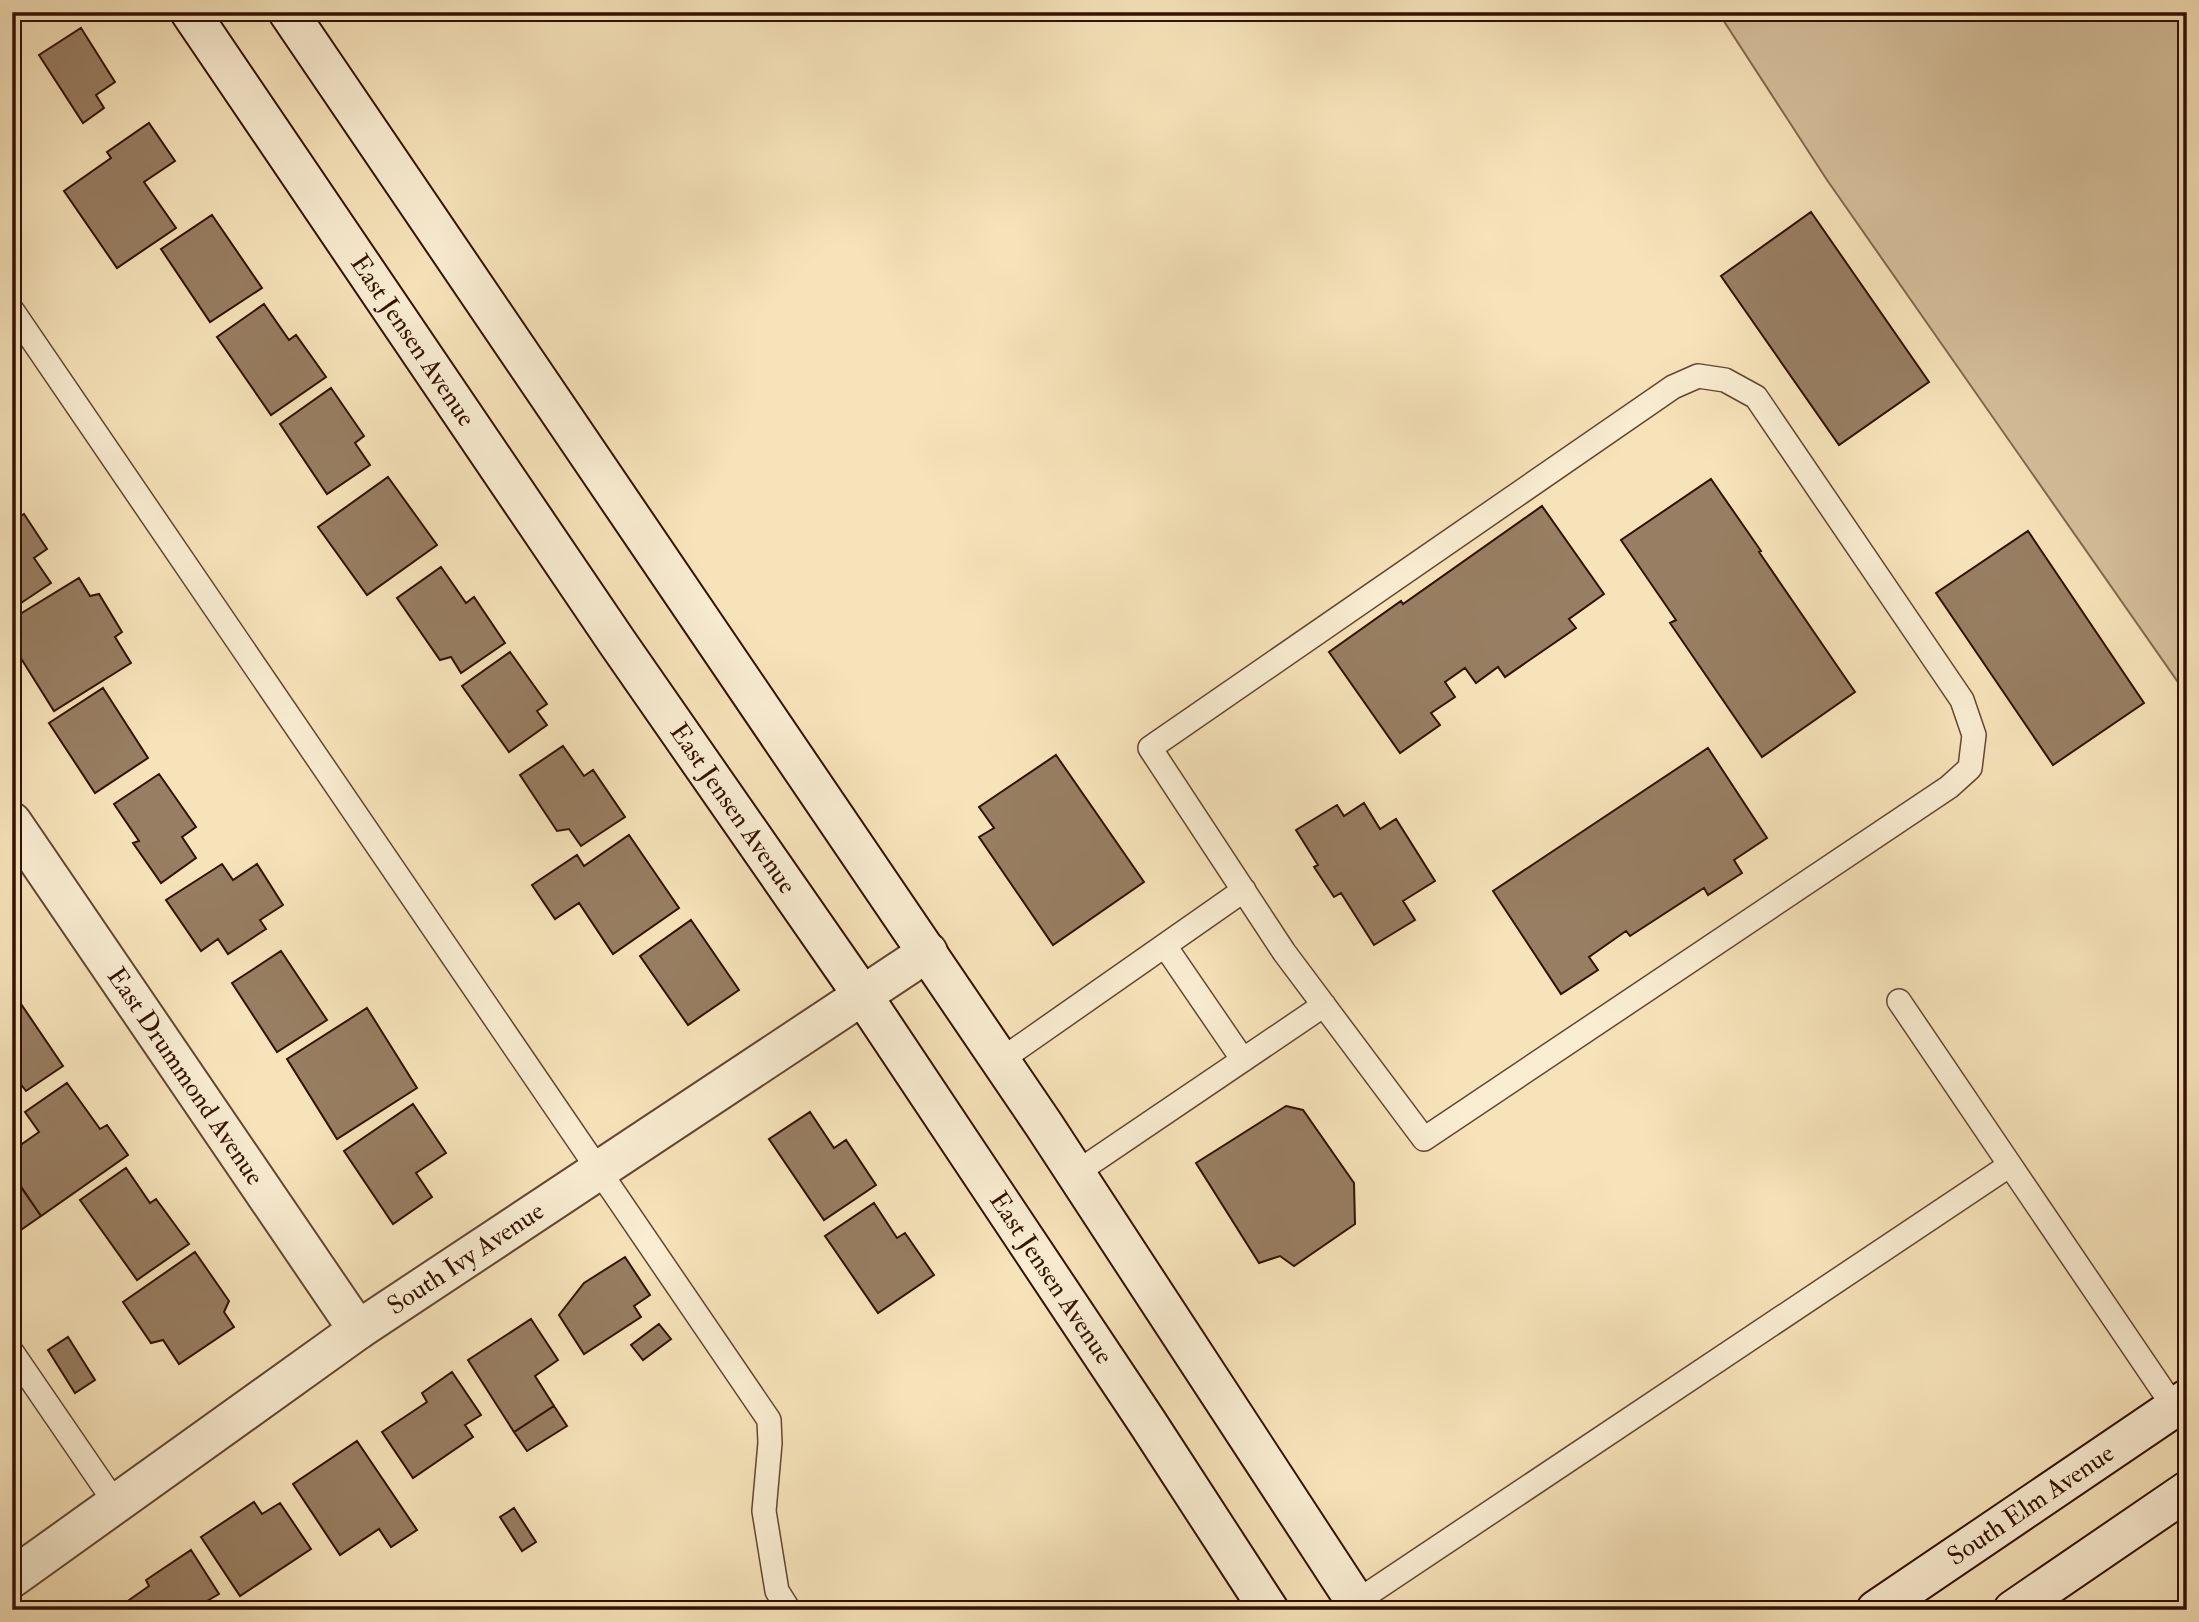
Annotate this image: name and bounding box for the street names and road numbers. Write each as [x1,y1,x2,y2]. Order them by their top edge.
street label: East Jensen Avenue [343,249,482,433]
street label: East Jensen Avenue [662,717,803,900]
street label: East Drummond Avenue [100,962,271,1192]
street label: East Jensen Avenue [982,1186,1120,1370]
street label: South Ivy Avenue [381,1195,550,1322]
street label: South Elm Avenue [1941,1437,2120,1573]

